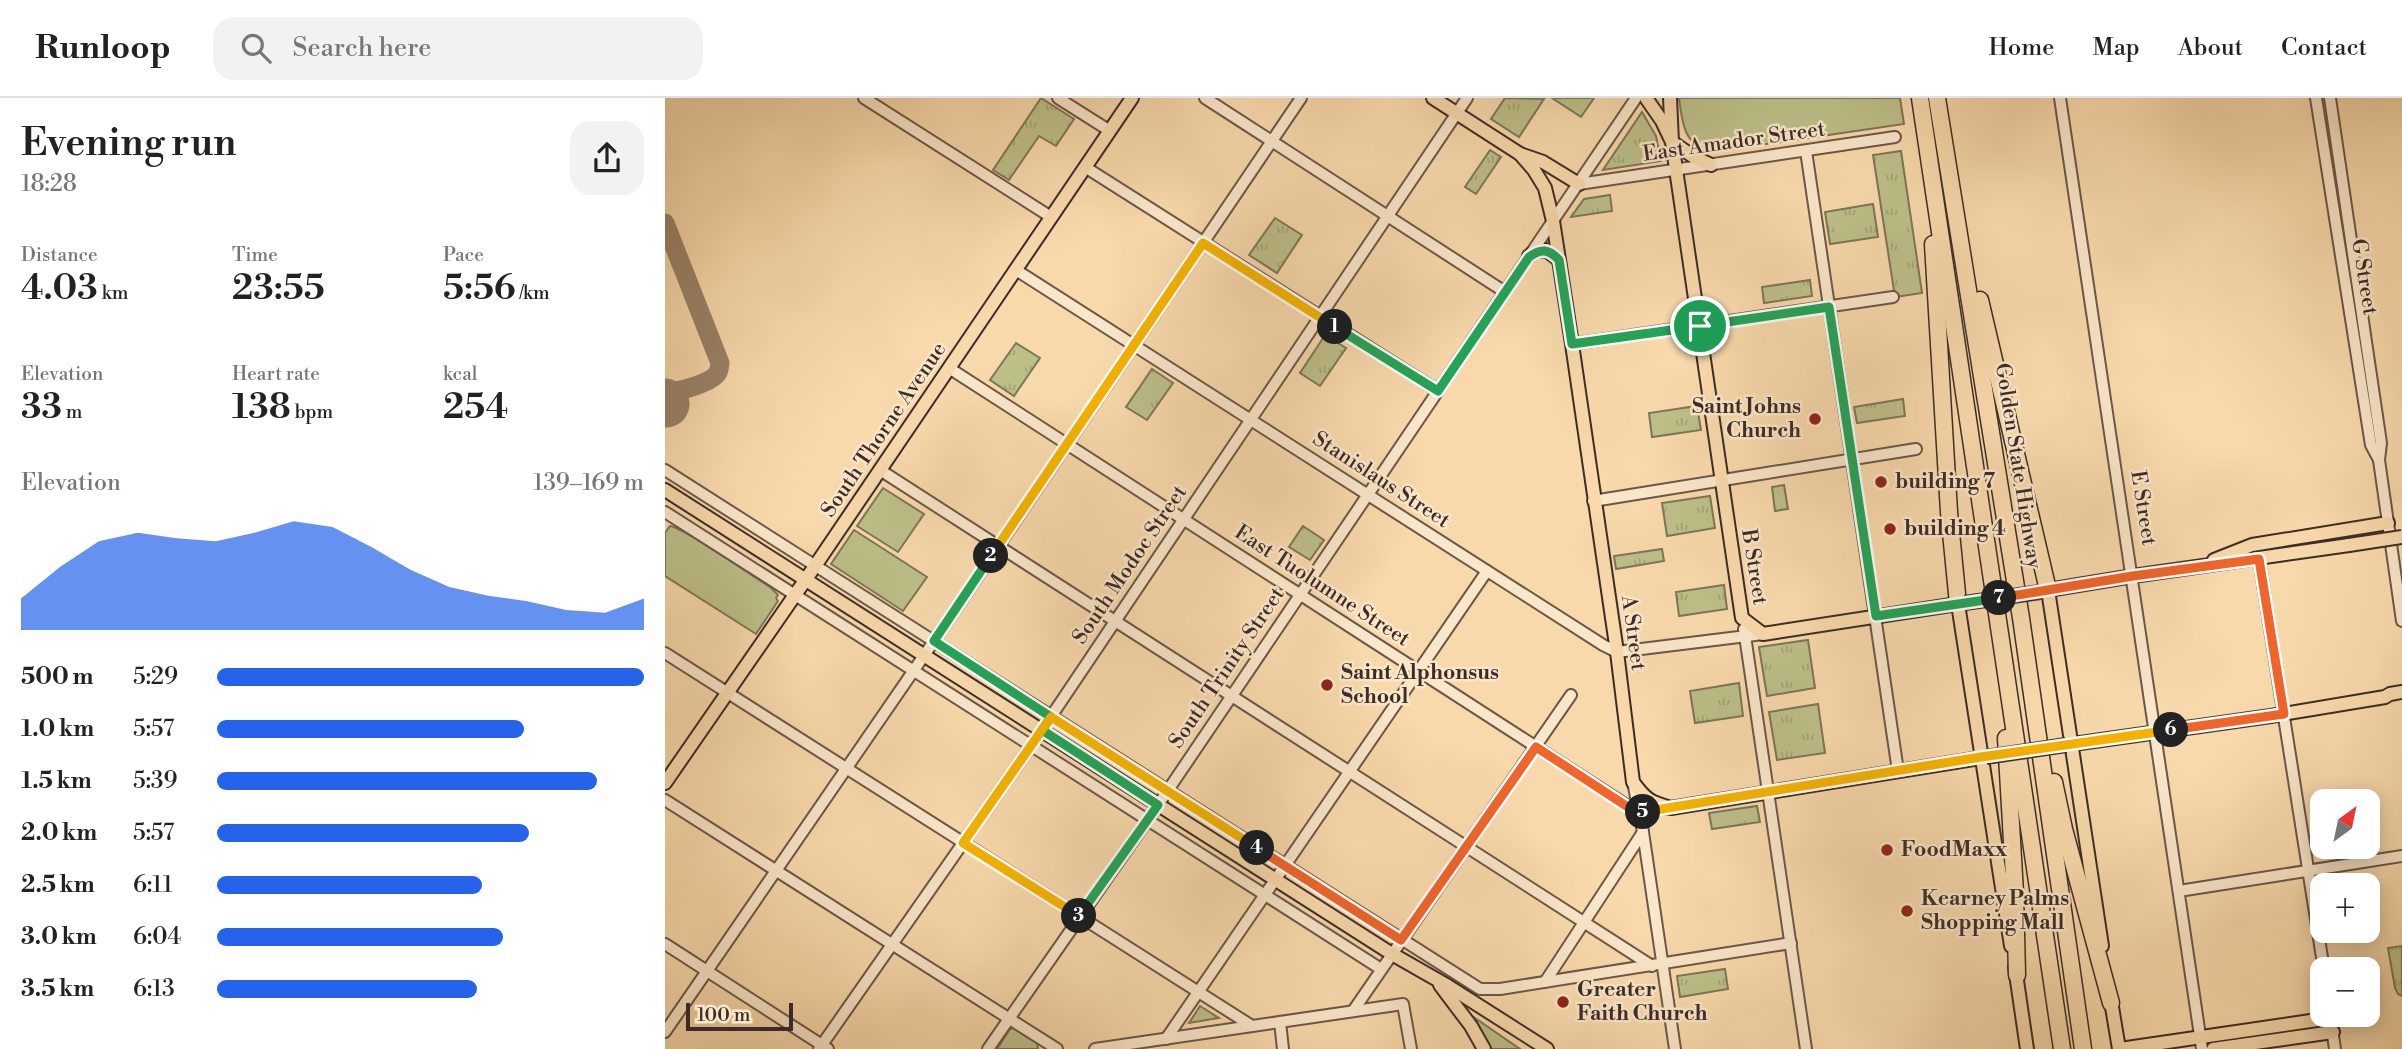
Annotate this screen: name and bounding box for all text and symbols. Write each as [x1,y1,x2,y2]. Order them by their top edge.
search box [213,17,703,80]
text: Runloop [35,28,171,69]
icon: search [237,29,275,67]
text: Search here [293,32,431,64]
text: Home [1989,33,2054,63]
text: Map [2092,33,2140,63]
text: About [2178,33,2243,63]
text: Contact [2281,33,2367,63]
street label: East Amador Street [1641,116,1827,168]
text: Evening run [21,120,236,167]
button: share [570,121,644,195]
text: 18:28 [21,170,77,198]
street label: G Street [2345,237,2383,318]
text: Distance [21,243,98,267]
text: Time [232,243,278,267]
text: Pace [443,243,484,267]
text: 4.03 [21,267,98,310]
text: 23:55 [232,267,325,310]
text: 5:56 [443,267,516,310]
text: km [98,281,128,305]
text: /km [516,281,550,305]
pin [1670,296,1730,356]
icon: arrive [1681,307,1719,345]
pin: 1 [1317,310,1353,344]
text: 1 [1330,314,1339,338]
street label: South Thorne Avenue [816,338,952,522]
street label: Golden State Highway [1989,361,2047,571]
text: Elevation [21,362,103,386]
text: Heart rate [232,362,320,386]
text: kcal [443,362,477,386]
text: 33 [21,386,62,429]
text: 138 [232,386,291,429]
text: 254 [443,386,508,429]
place label: Saint Johns Church [1692,394,1801,444]
text: m [62,400,83,424]
text: bpm [291,400,333,424]
marker: Saint Johns Church [1807,411,1823,427]
street label: Stanislaus Street [1307,426,1455,534]
street label: E Street [2124,468,2162,548]
text: Elevation [21,469,121,497]
text: 139–169 m [533,469,644,497]
place label: building 7 [1895,469,1996,495]
marker: building 7 [1873,474,1889,490]
street label: South Modoc Street [1067,480,1193,650]
place label: building 4 [1904,516,2006,542]
street label: East Tuolumne Street [1229,520,1415,653]
marker: building 4 [1882,521,1898,537]
street label: B Street [1735,526,1773,607]
pin: 2 [973,538,1009,574]
text: 2 [985,543,996,567]
pin: 7 [1981,580,2017,616]
street label: South Trinity Street [1163,582,1291,754]
text: 7 [1993,585,2004,609]
street label: A Street [1615,593,1651,673]
place label: Saint Alphonsus School [1341,660,1499,710]
text: 500 m [21,663,93,691]
text: 5:29 [133,663,178,691]
marker: Saint Alphonsus School [1319,677,1335,693]
pin: 6 [2153,712,2189,748]
text: 1.0 km [21,715,94,743]
text: 5:57 [133,715,174,743]
text: 6 [2165,717,2176,741]
text: 1.5 km [21,767,92,795]
text: 5:39 [133,767,178,795]
north arrow [2310,789,2380,859]
map controls [2310,789,2380,1027]
pin: 5 [1625,794,1661,830]
text: 5 [1637,799,1648,823]
text: 2.0 km [21,819,97,847]
text: 5:57 [133,819,174,847]
pin: 4 [1239,830,1275,866]
text: 4 [1250,835,1263,859]
place label: FoodMaxx [1901,837,2008,863]
marker: FoodMaxx [1879,842,1895,858]
text: 2.5 km [21,871,95,899]
text: 6:11 [133,871,173,899]
button: + [2310,873,2380,943]
place label: Kearney Palms Shopping Mall [1921,886,2069,936]
pin: 3 [1061,898,1097,934]
text: 3 [1073,903,1084,927]
marker: Kearney Palms Shopping Mall [1899,903,1915,919]
text: 3.0 km [21,923,97,951]
text: 6:04 [133,923,181,951]
button: − [2310,957,2380,1027]
text: 3.5 km [21,975,94,1003]
text: 6:13 [133,975,175,1003]
place label: Greater Faith Church [1577,977,1707,1027]
marker: Greater Faith Church [1555,994,1571,1010]
scale bar [686,1000,793,1032]
text: 100 m [697,1003,750,1027]

